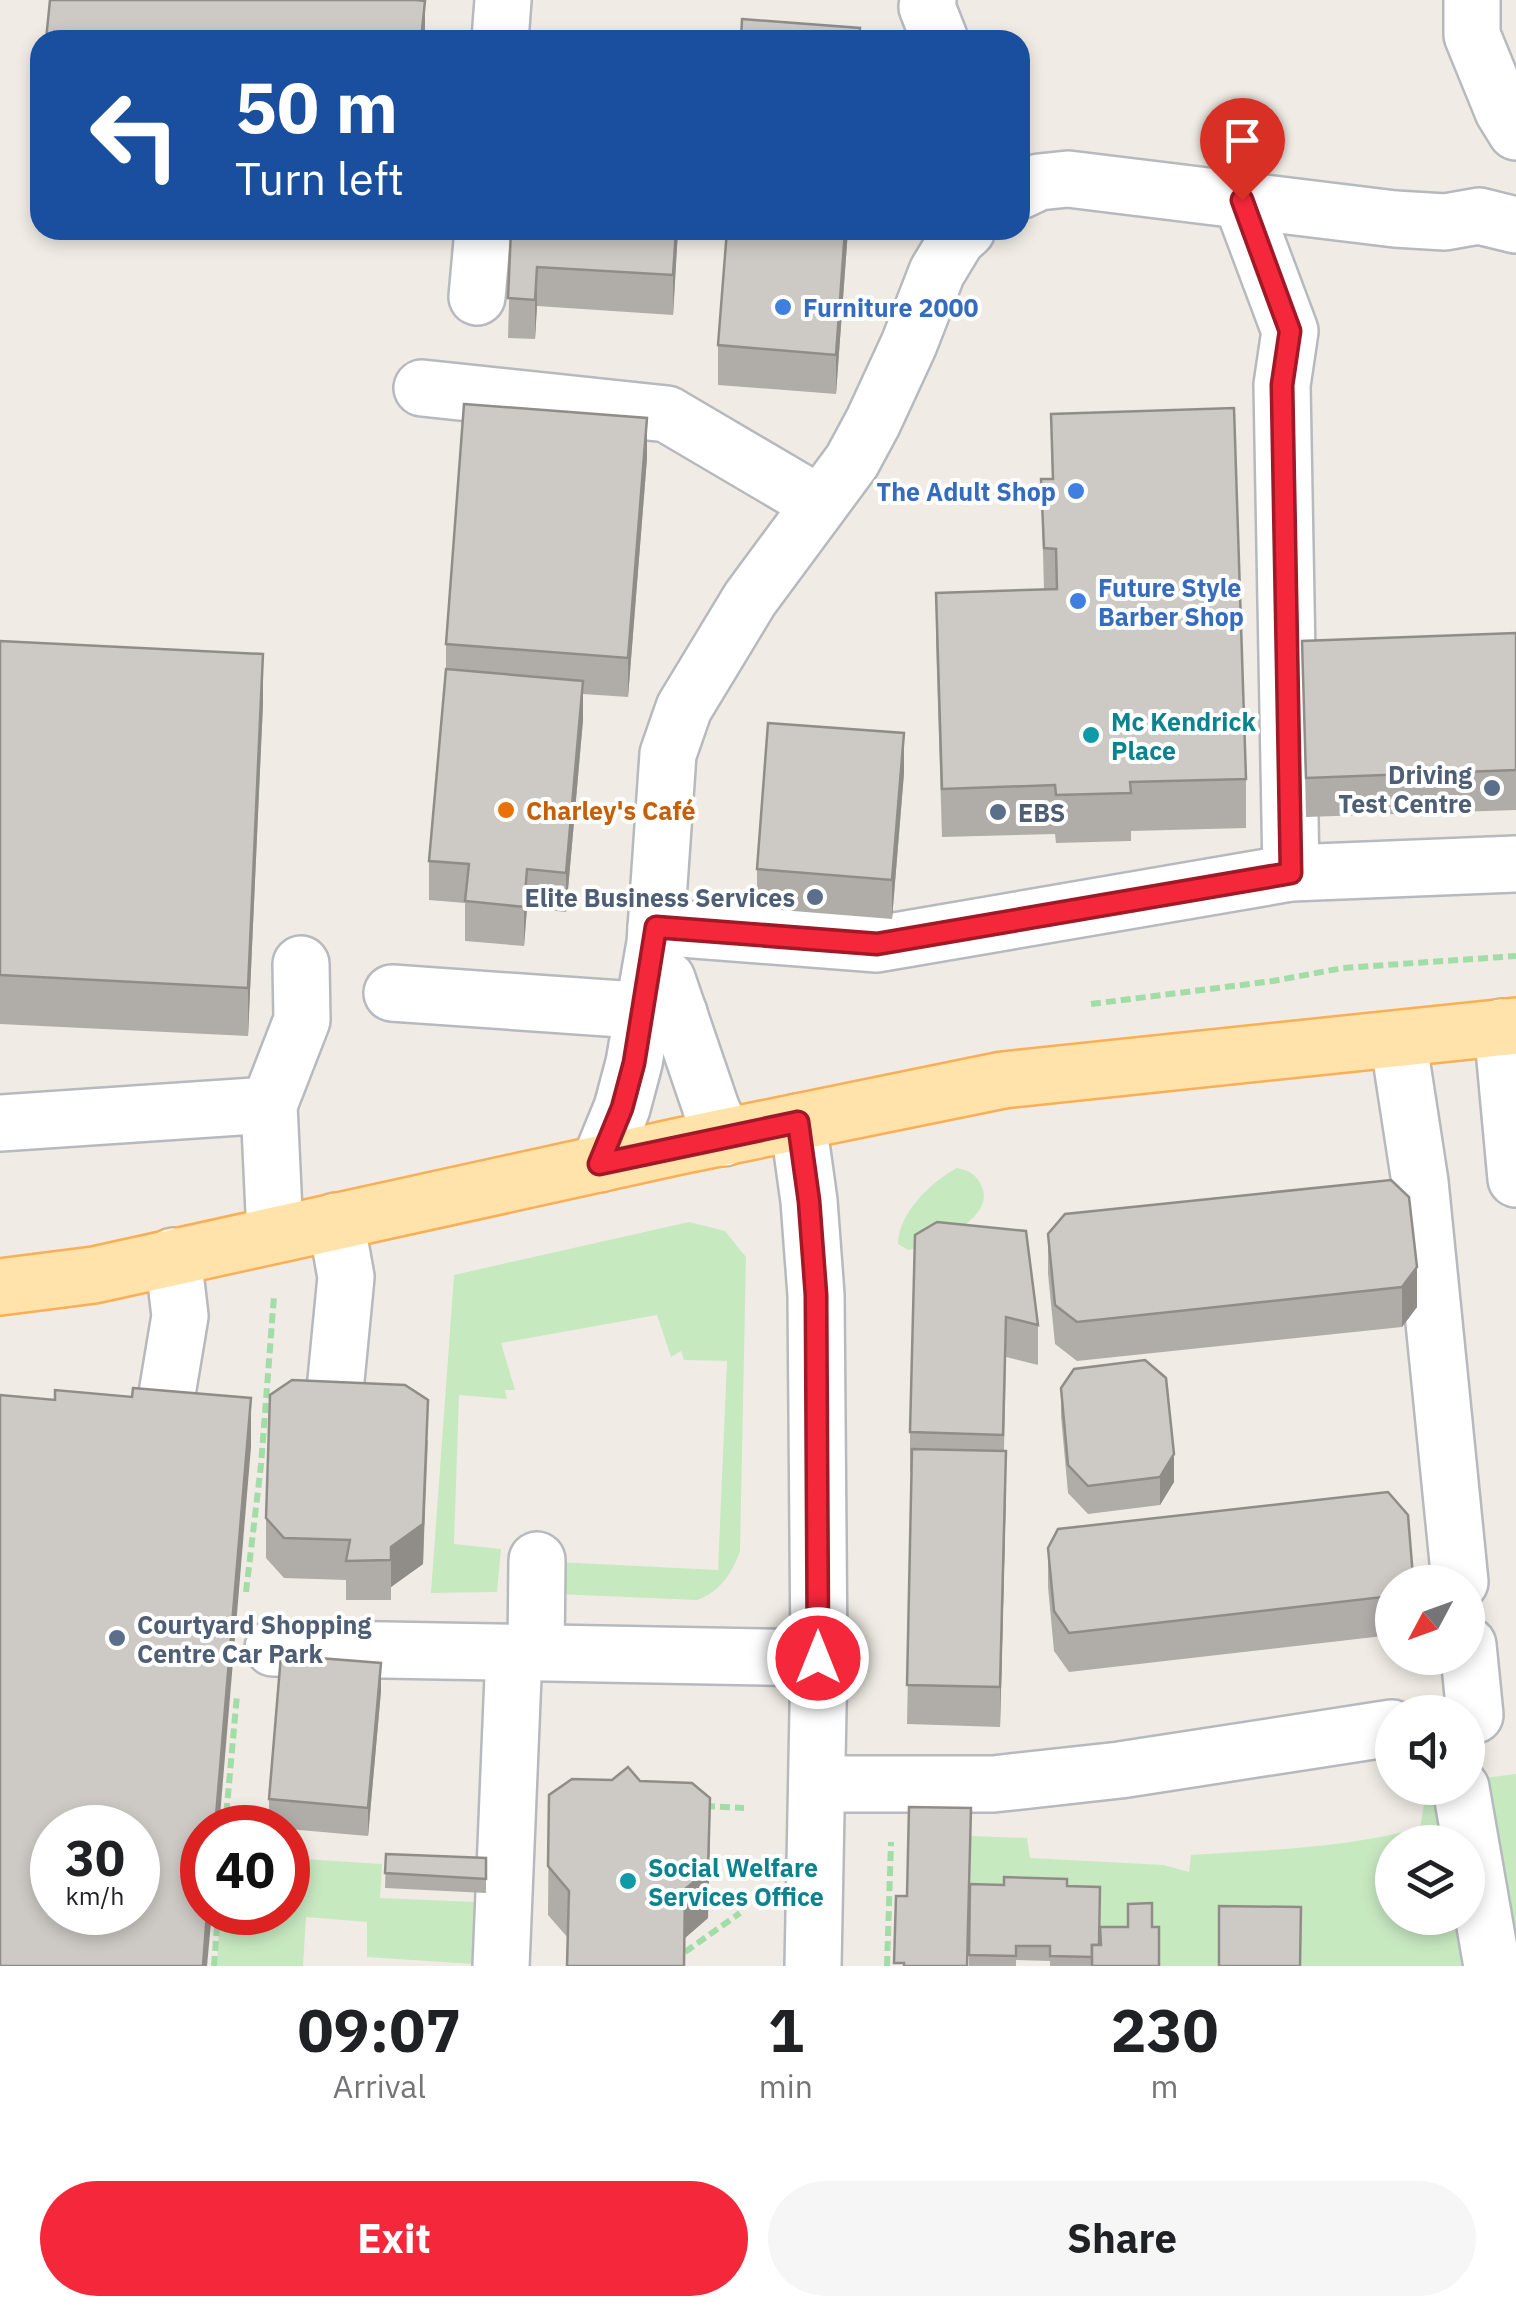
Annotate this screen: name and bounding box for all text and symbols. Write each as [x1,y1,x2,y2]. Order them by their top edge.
text: 50 m [235,61,398,152]
icon: left [70,70,200,200]
pin [1200,98,1285,201]
icon: arrive [1215,113,1270,168]
text: Turn left [235,149,404,207]
place label: Furniture 2000 [803,291,978,324]
marker: Furniture 2000 [772,296,794,318]
place label: The Adult Shop [877,475,1056,508]
marker: The Adult Shop [1065,480,1087,502]
place label: Future Style Barber Shop [1098,571,1244,633]
marker: Future Style Barber Shop [1067,590,1089,612]
place label: Mc Kendrick Place [1111,705,1256,767]
marker: Mc Kendrick Place [1080,724,1102,746]
place label: Driving Test Centre [1338,758,1472,820]
marker: Driving Test Centre [1481,777,1503,799]
place label: Charley's Café [526,794,695,827]
place label: EBS [1018,796,1065,829]
marker: Charley's Café [495,799,517,821]
marker: EBS [987,801,1009,823]
place label: Elite Business Services [524,881,795,914]
marker: Elite Business Services [804,886,826,908]
north arrow [1375,1565,1485,1675]
map controls [1375,1565,1485,1935]
position arrow [766,1606,870,1710]
place label: Courtyard Shopping Centre Car Park [137,1608,371,1670]
marker: Courtyard Shopping Centre Car Park [106,1627,128,1649]
button: sound [1375,1695,1485,1805]
speed limit sign: 40 [180,1805,310,1935]
text: 30 [65,1825,125,1890]
button: layers [1375,1825,1485,1935]
place label: Social Welfare Services Office [648,1851,824,1913]
marker: Social Welfare Services Office [617,1870,639,1892]
text: km/h [66,1879,124,1912]
text: 09:07 [298,1990,461,2069]
text: 1 [768,1990,804,2069]
text: 230 [1110,1990,1218,2069]
text: Arrival [333,2065,426,2107]
text: min [759,2065,813,2107]
text: m [1151,2065,1178,2107]
button: Exit [40,2181,748,2296]
button: Share [768,2181,1476,2296]

